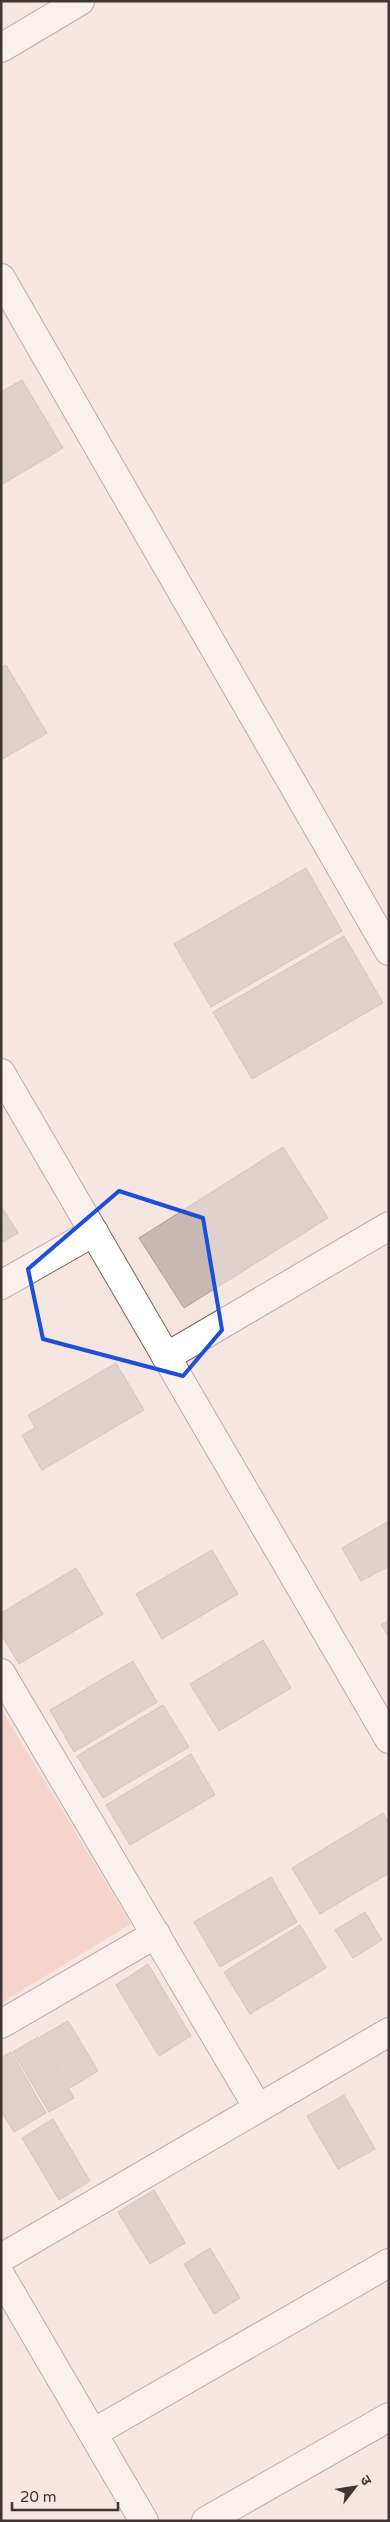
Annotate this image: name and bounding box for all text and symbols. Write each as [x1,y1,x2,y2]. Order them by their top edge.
north arrow [330,2462,380,2512]
text: उ [356,2473,376,2489]
scale bar [12,2480,119,2512]
text: 20 m [20,2488,57,2506]

